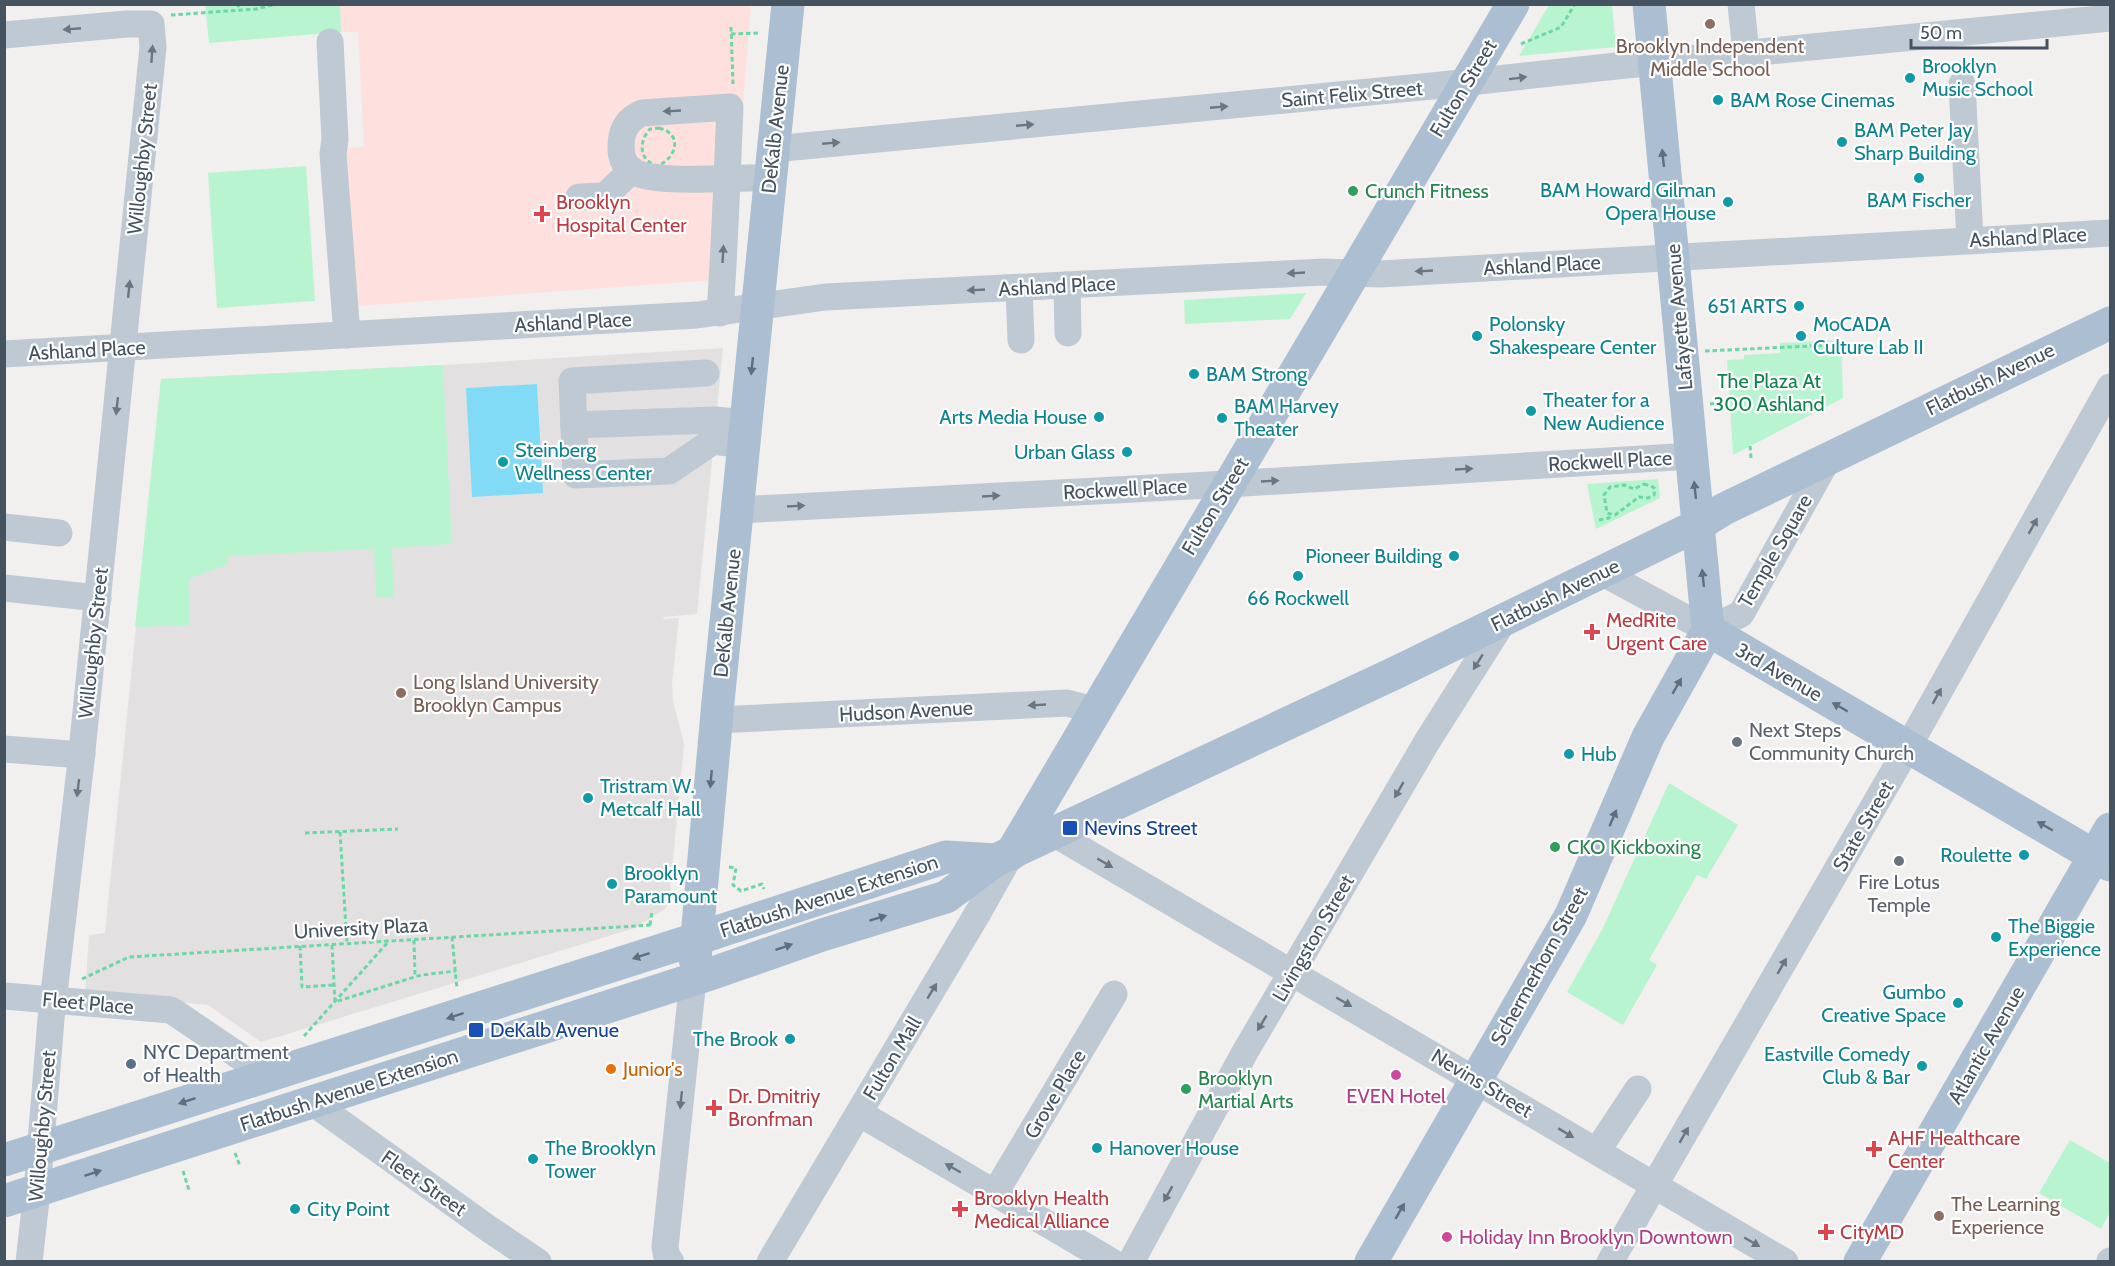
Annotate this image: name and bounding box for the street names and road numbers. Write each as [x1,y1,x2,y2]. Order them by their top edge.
street label: Fulton Street [1425,35,1502,141]
street label: DeKalb Avenue [756,64,794,194]
street label: Saint Felix Street [1280,76,1424,112]
street label: Willoughby Street [122,82,162,236]
street label: Ashland Place [1969,222,2087,252]
street label: Lafayette Avenue [1661,243,1697,391]
street label: Ashland Place [1483,250,1601,280]
street label: Ashland Place [998,271,1116,301]
street label: Ashland Place [514,307,632,337]
street label: Ashland Place [28,335,146,365]
street label: Flatbush Avenue [1922,338,2058,420]
street label: Rockwell Place [1547,446,1673,476]
street label: Fulton Street [1177,453,1254,559]
street label: Rockwell Place [1062,474,1188,504]
street label: Temple Square [1733,490,1817,612]
street label: DeKalb Avenue [708,548,746,678]
street label: Flatbush Avenue [1487,554,1623,636]
street label: Willoughby Street [73,566,113,720]
street label: 3rd Avenue [1731,638,1827,706]
street label: Hudson Avenue [839,696,973,726]
street label: State Street [1828,776,1899,875]
street label: Flatbush Avenue Extension [717,849,941,943]
street label: Livingston Street [1267,870,1359,1006]
street label: Schermerhorn Street [1485,882,1593,1049]
street label: University Plaza [293,912,429,943]
street label: Atlantic Avenue [1943,982,2029,1108]
street label: Fleet Place [41,987,135,1019]
street label: Fulton Mall [858,1012,926,1104]
street label: Flatbush Avenue Extension [237,1043,461,1137]
street label: Nevins Street [1427,1044,1537,1123]
street label: Grove Place [1019,1045,1091,1143]
street label: Willoughby Street [23,1049,61,1203]
street label: Fleet Street [377,1145,471,1221]

